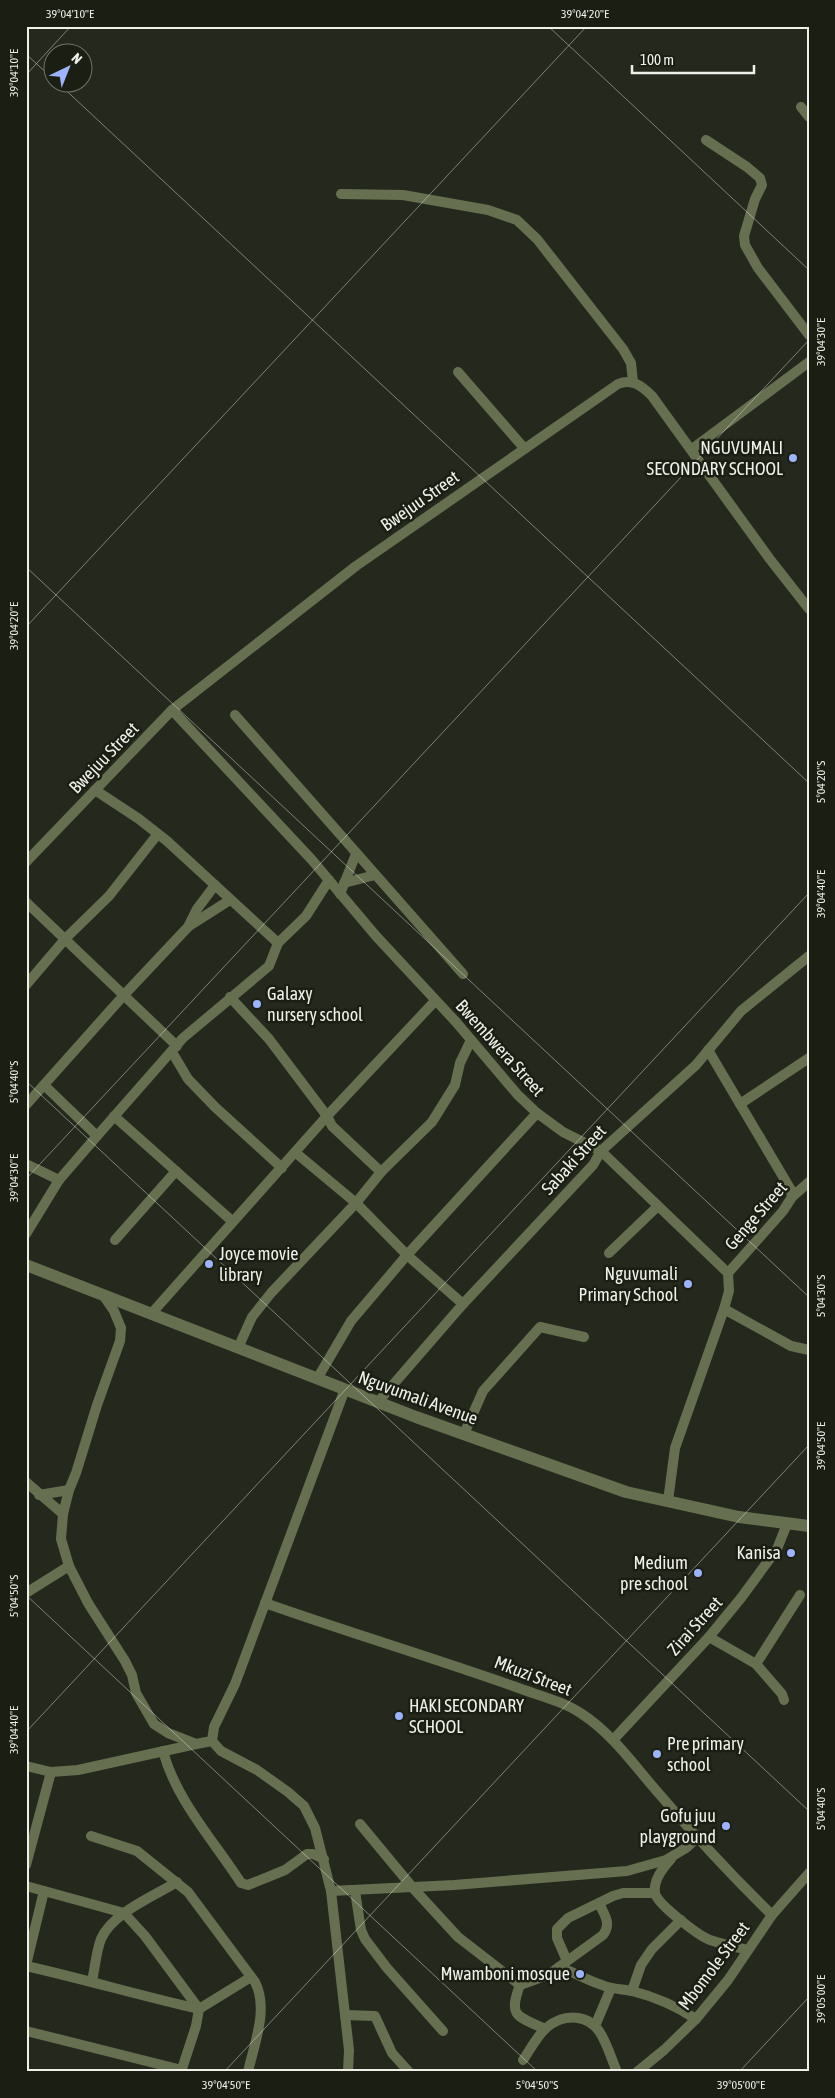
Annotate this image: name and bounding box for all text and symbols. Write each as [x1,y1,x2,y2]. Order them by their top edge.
text: 39°04'10"E [46,7,94,21]
text: 39°04'20"E [561,7,609,21]
north arrow [42,42,92,92]
scale bar [632,42,755,74]
text: 39°04'10"E [7,49,21,97]
text: N [68,50,85,67]
text: 100 m [640,51,674,68]
text: 39°04'30"E [814,318,828,366]
place label: NGUVUMALI SECONDARY SCHOOL [647,437,783,479]
marker: NGUVUMALI SECONDARY SCHOOL [787,452,799,464]
street label: Bwejuu Street [377,466,463,535]
text: 39°04'20"E [7,602,21,650]
street label: Bwejuu Street [65,718,143,798]
text: 5°04'20"S [814,761,828,803]
text: 39°04'40"E [814,870,828,918]
place label: Galaxy nursery school [267,983,363,1025]
street label: Bwembwera Street [452,995,549,1100]
marker: Galaxy nursery school [251,998,263,1010]
text: 5°04'40"S [7,1061,21,1103]
street label: Sabaki Street [537,1121,610,1199]
text: 39°04'30"E [7,1154,21,1202]
street label: Genge Street [720,1177,791,1254]
place label: Joyce movie library [219,1243,299,1285]
marker: Joyce movie library [203,1258,215,1270]
place label: Nguvumali Primary School [579,1263,678,1305]
text: 5°04'30"S [814,1275,828,1317]
marker: Nguvumali Primary School [682,1278,694,1290]
street label: Nguvumali Avenue [356,1366,481,1429]
text: 39°04'50"E [814,1422,828,1470]
place label: Kanisa [737,1542,781,1563]
marker: Kanisa [785,1547,797,1559]
place label: Medium pre school [620,1552,688,1594]
marker: Medium pre school [692,1567,704,1579]
text: 5°04'50"S [7,1575,21,1617]
street label: Zirai Street [663,1592,726,1659]
street label: Mkuzi Street [491,1651,575,1700]
place label: HAKI SECONDARY SCHOOL [409,1695,524,1737]
text: 39°04'40"E [7,1706,21,1754]
marker: HAKI SECONDARY SCHOOL [393,1710,405,1722]
place label: Pre primary school [667,1733,744,1775]
marker: Pre primary school [651,1748,663,1760]
text: 5°04'40"S [814,1788,828,1830]
place label: Gofu juu playground [639,1805,716,1847]
marker: Gofu juu playground [720,1820,732,1832]
street label: Mbomole Street [674,1917,754,2014]
place label: Mwamboni mosque [441,1963,570,1984]
marker: Mwamboni mosque [574,1968,586,1980]
text: 39°05'00"E [814,1975,828,2023]
text: 39°04'50"E [202,2078,250,2092]
text: 5°04'50"S [516,2078,558,2092]
text: 39°05'00"E [717,2078,765,2092]

